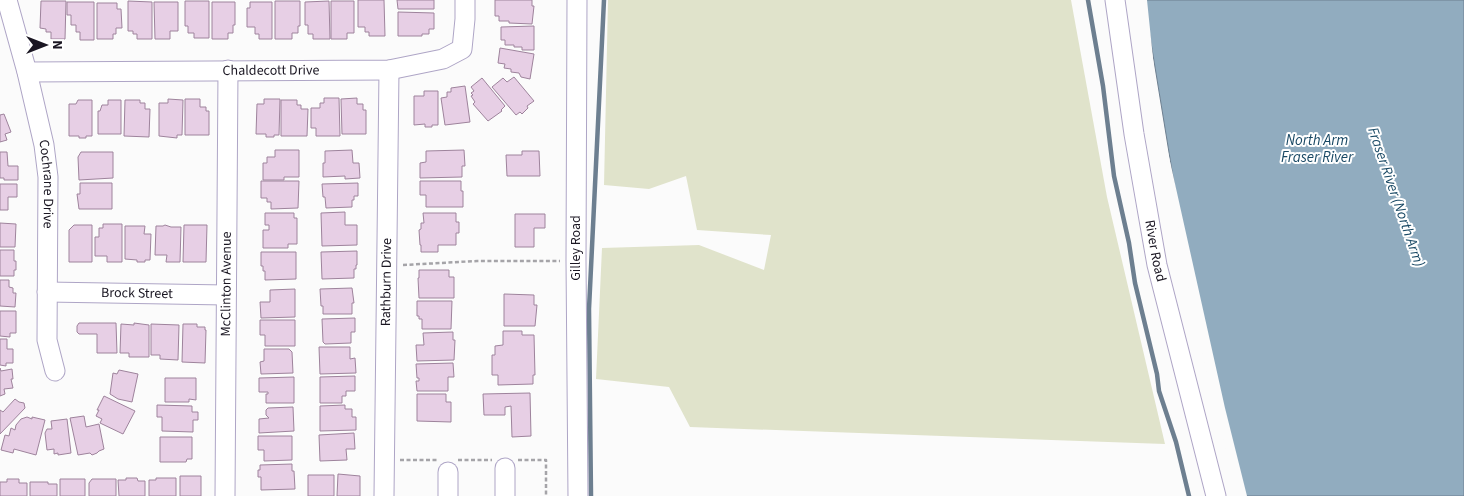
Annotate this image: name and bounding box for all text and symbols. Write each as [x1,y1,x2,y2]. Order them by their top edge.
north arrow [20,20,70,70]
text: N [47,40,67,50]
street label: Chaldecott Drive [223,60,320,81]
water label: Fraser River (North Arm) [1362,124,1430,270]
water label: North Arm Fraser River [1281,130,1354,168]
street label: Cochrane Drive [33,138,58,229]
street label: Gilley Road [566,215,586,281]
street label: River Road [1139,218,1171,284]
street label: McClinton Avenue [216,231,237,337]
street label: Rathburn Drive [376,238,397,326]
street label: Brock Street [101,283,173,304]

